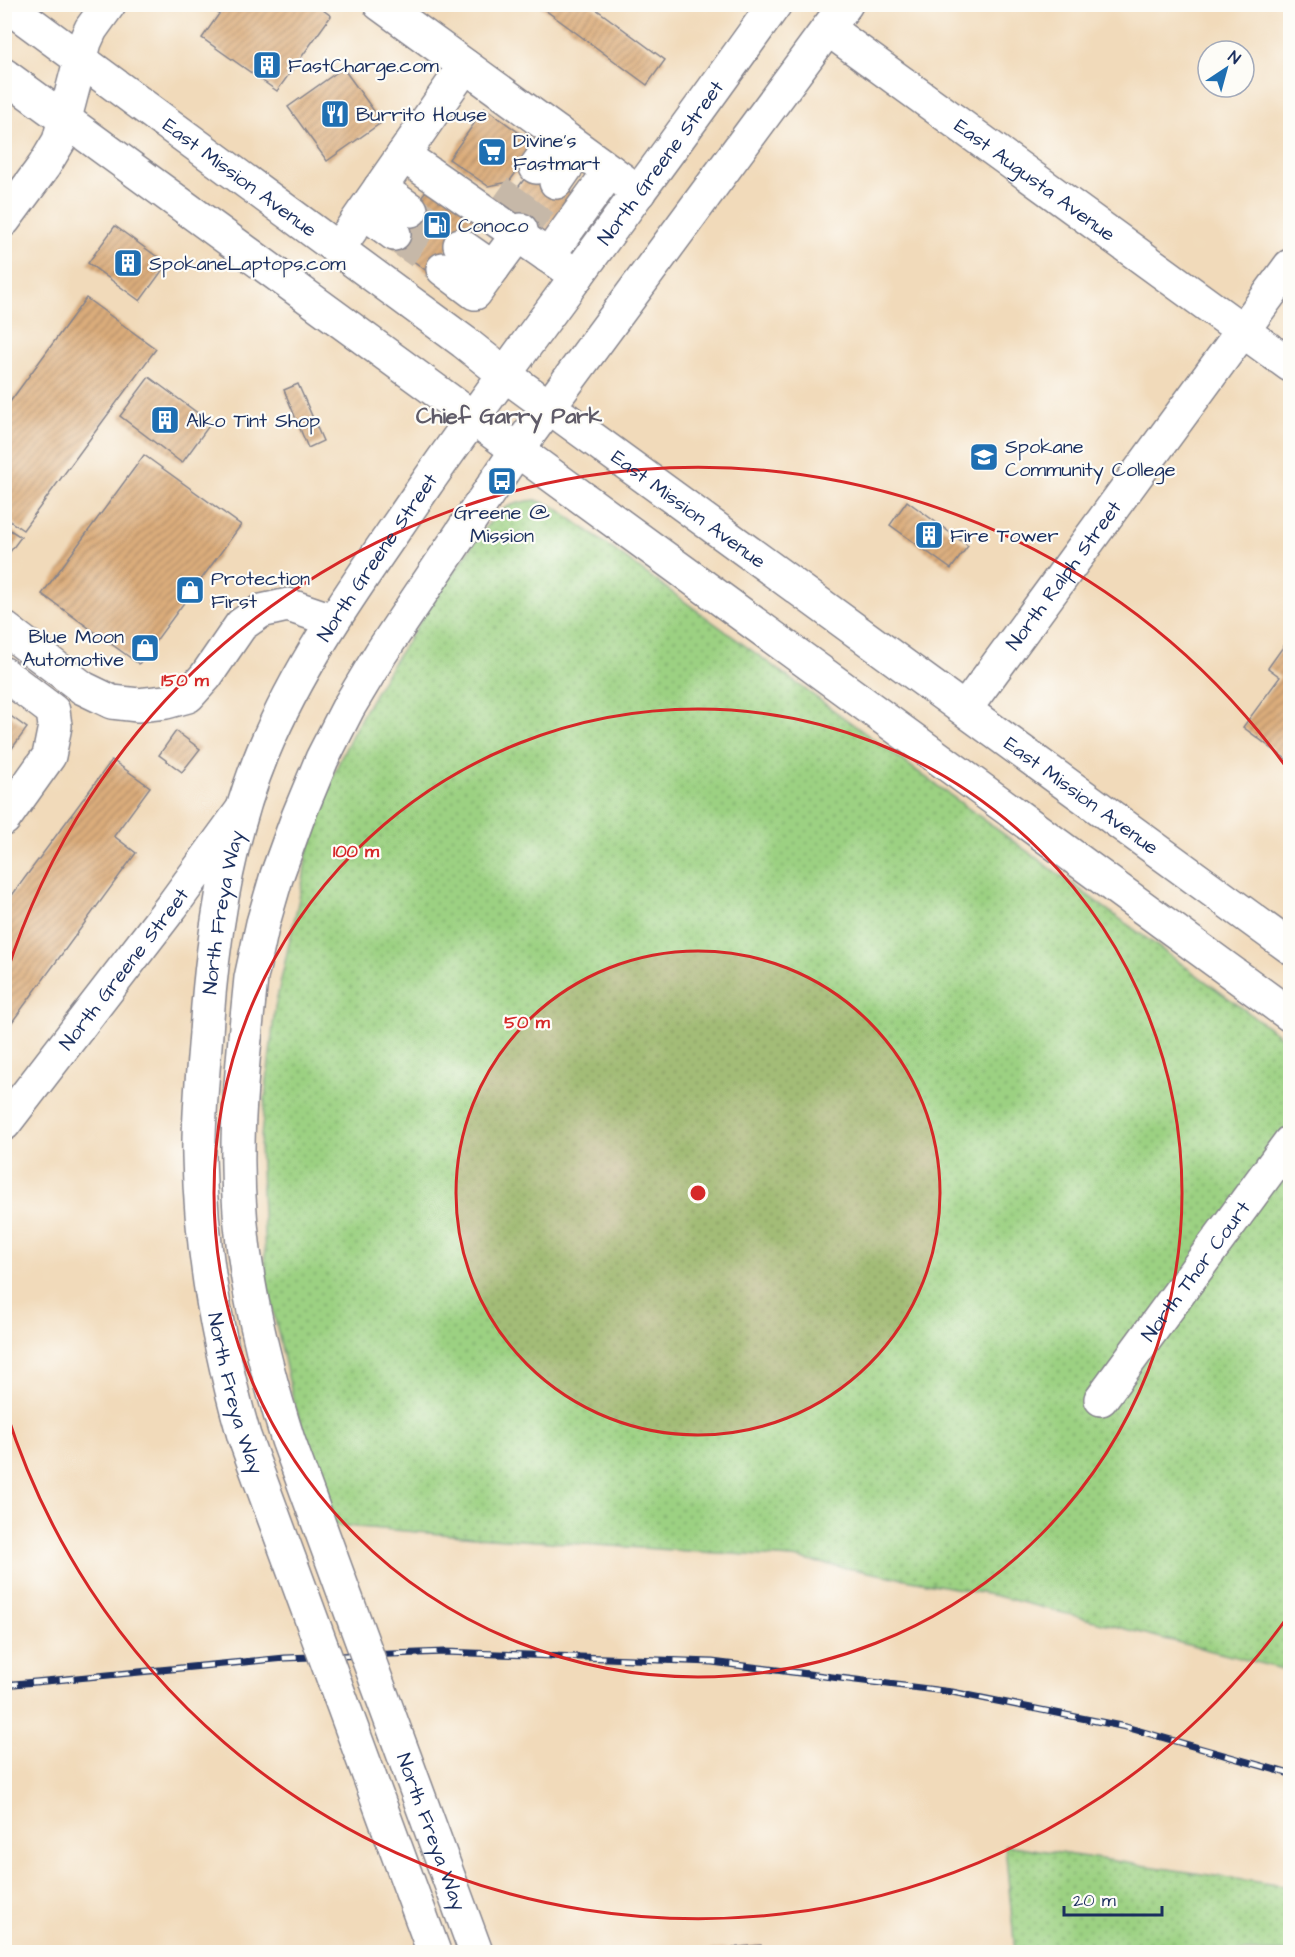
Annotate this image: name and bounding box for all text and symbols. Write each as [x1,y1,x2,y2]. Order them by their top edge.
north arrow [1196,39,1256,99]
text: N [1224,46,1245,70]
building icon: FastCharge.com [251,49,283,81]
place label: FastCharge.com [288,52,439,81]
street label: North Greene Street [591,75,731,251]
restaurant icon: Burrito House [319,98,351,130]
place label: Burrito House [356,101,487,129]
street label: East Mission Avenue [157,112,323,244]
street label: East Augusta Avenue [948,112,1121,249]
place label: Divine's Fastmart [513,127,600,178]
supermarket icon: Divine's Fastmart [476,136,508,168]
fuel station icon: Conoco [421,209,453,241]
place label: Conoco [458,212,529,240]
building icon: SpokaneLaptops.com [112,247,144,279]
place label: SpokaneLaptops.com [149,250,346,278]
district label: Chief Garry Park [416,401,602,434]
building icon: Alko Tint Shop [149,404,181,436]
place label: Alko Tint Shop [186,407,320,435]
place label: Spokane Community College [1005,433,1176,485]
school or university icon: Spokane Community College [968,441,1000,473]
street label: East Mission Avenue [605,444,771,576]
bus stop icon: Greene @ Mission [486,465,518,497]
street label: North Greene Street [311,468,445,647]
street label: North Ralph Street [1000,495,1128,656]
place label: Greene @ Mission [454,499,550,550]
building icon: Fire Tower [913,519,945,551]
place label: Fire Tower [950,522,1058,550]
place label: Protection First [211,565,310,616]
shop icon: Protection First [174,574,206,606]
place label: Blue Moon Automotive [23,623,124,674]
shop icon: Blue Moon Automotive [129,632,161,664]
text: 150 m [161,668,210,693]
street label: East Mission Avenue [998,730,1164,862]
street label: North Freya Way [196,827,252,995]
text: 100 m [333,839,380,864]
street label: North Greene Street [53,882,196,1056]
text: 50 m [504,1010,551,1035]
centre of rings [688,1183,708,1203]
street label: North Thor Court [1135,1195,1257,1348]
street label: North Freya Way [200,1311,270,1478]
street label: North Freya Way [389,1749,473,1915]
scale bar [1064,1879,1162,1917]
text: 20 m [1073,1888,1116,1913]

